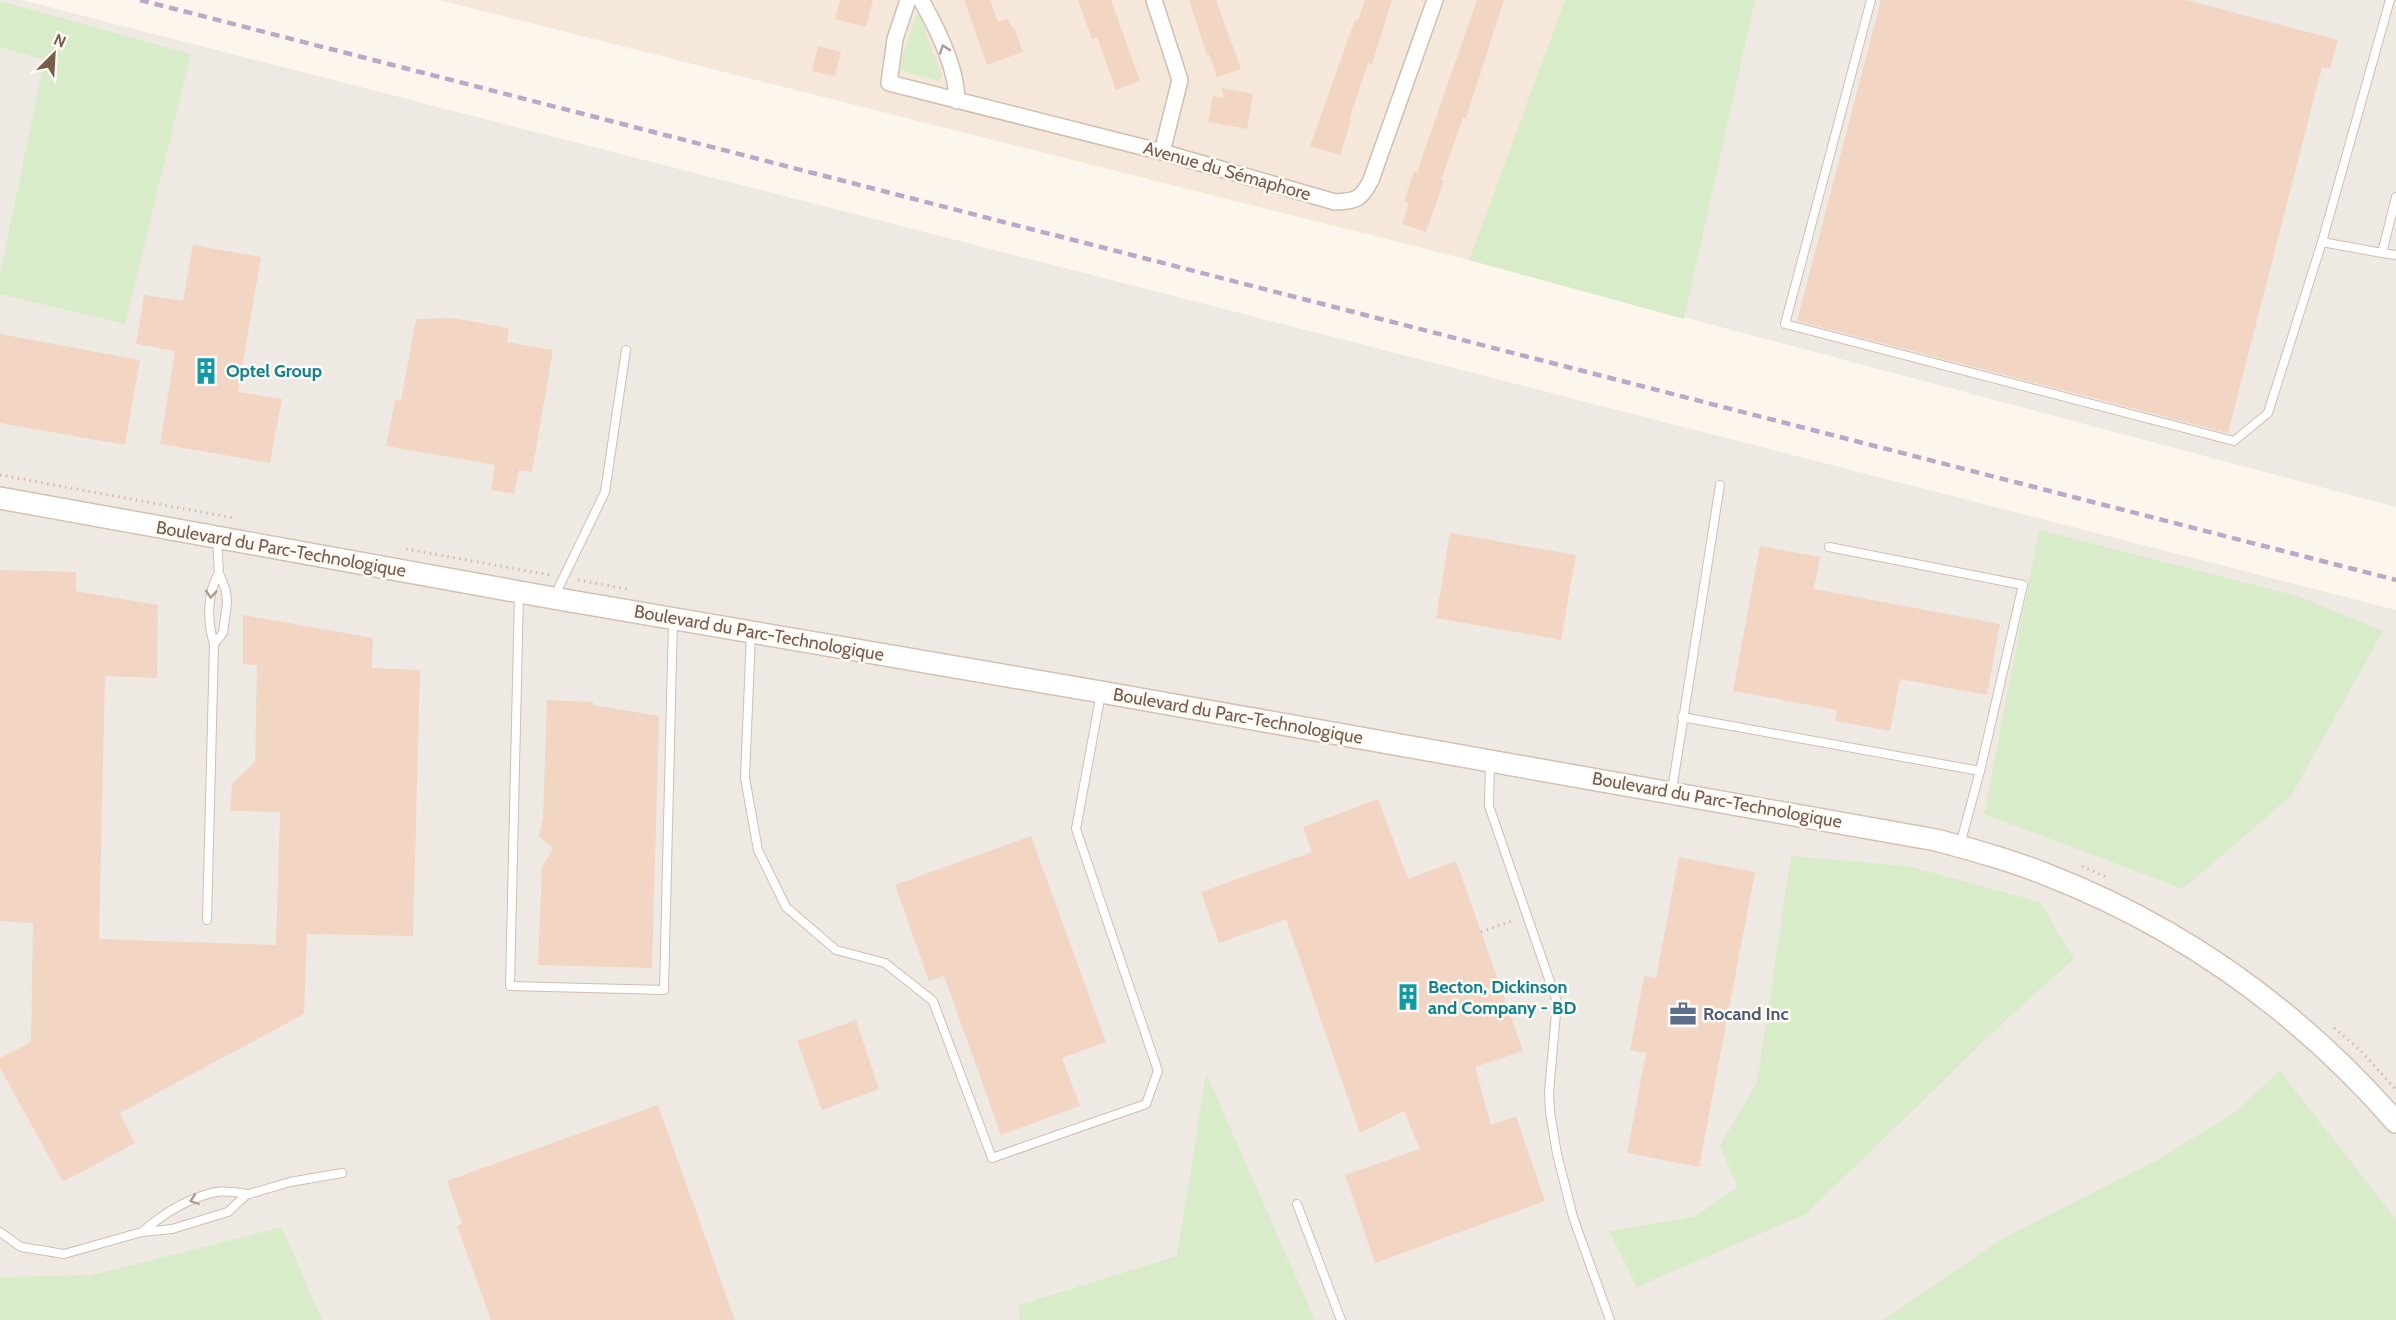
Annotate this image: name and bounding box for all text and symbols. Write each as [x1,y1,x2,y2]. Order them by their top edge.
north arrow [24,24,84,84]
text: N [51,30,69,52]
one-way arrow [938,44,951,55]
street label: Avenue du Sémaphore [1141,137,1313,205]
building icon: Optel Group [191,356,221,386]
place label: Optel Group [226,360,322,382]
street label: Boulevard du Parc-Technologique [154,516,408,582]
one-way arrow [205,590,218,599]
street label: Boulevard du Parc-Technologique [632,600,886,666]
street label: Boulevard du Parc-Technologique [1111,683,1365,749]
street label: Boulevard du Parc-Technologique [1590,767,1844,833]
place label: Becton, Dickinson and Company - BD [1428,976,1576,1019]
building icon: Becton, Dickinson and Company - BD [1393,982,1423,1012]
office icon: Rocand Inc [1668,999,1698,1029]
place label: Rocand Inc [1703,1003,1789,1025]
one-way arrow [189,1192,200,1205]

